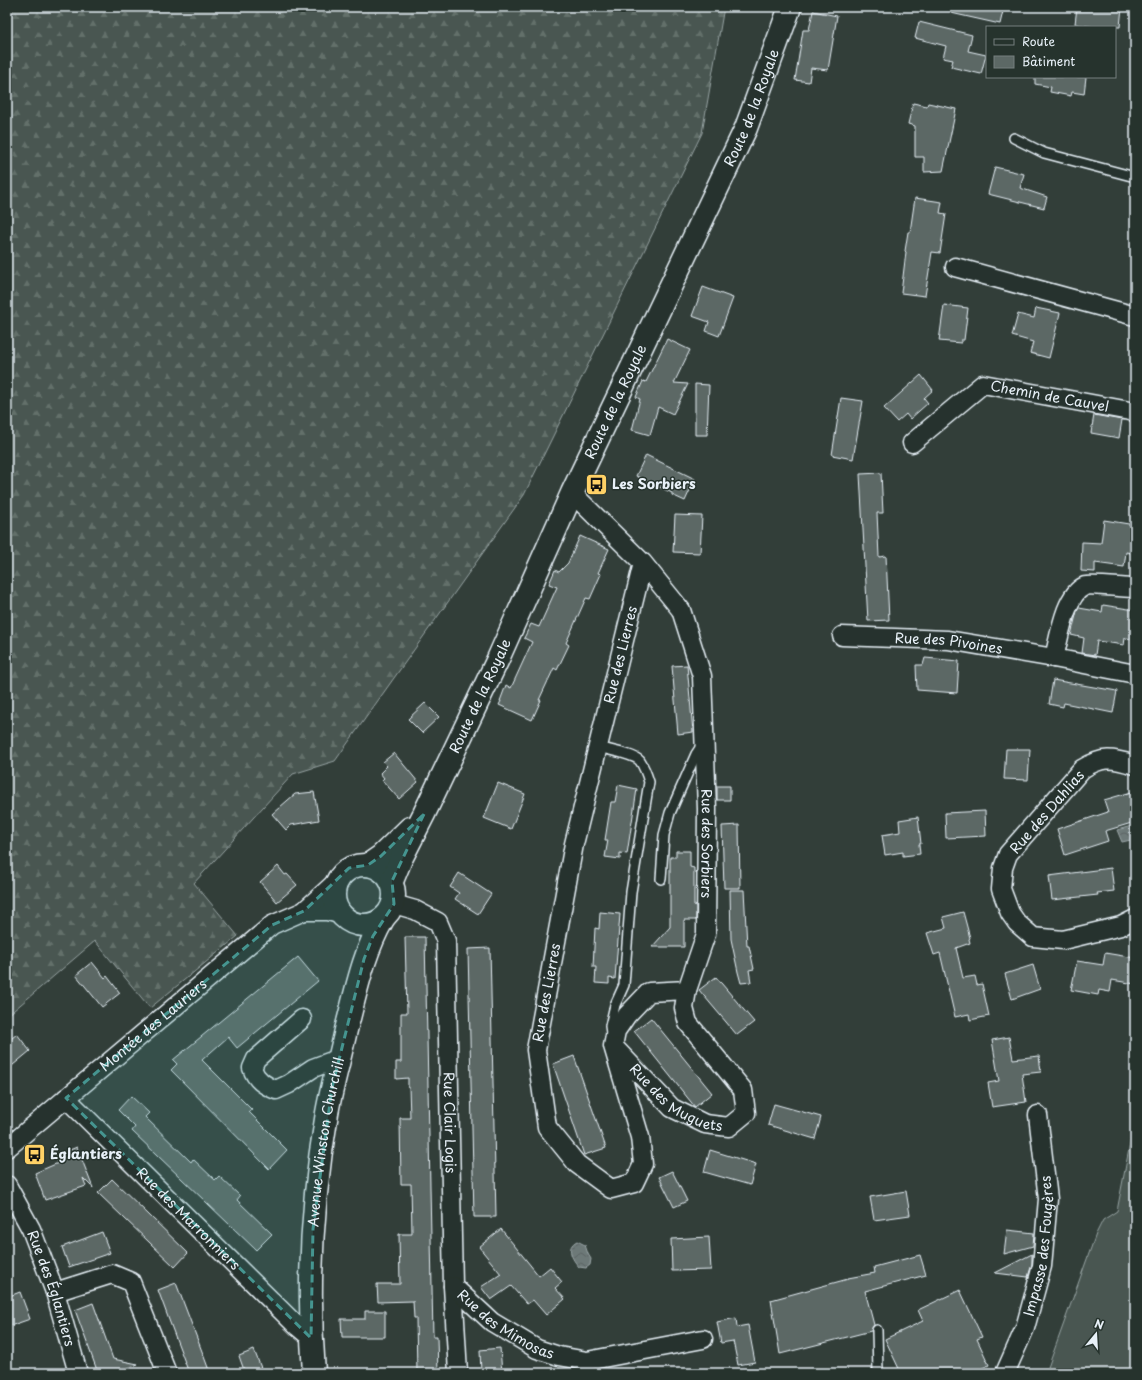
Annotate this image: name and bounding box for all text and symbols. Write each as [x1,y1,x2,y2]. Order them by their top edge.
legend [986,26,1116,78]
text: Route [1022,32,1055,50]
street label: Route de la Royale [718,46,784,170]
text: Bâtiment [1022,52,1075,70]
street label: Route de la Royale [579,340,652,462]
street label: Chemin de Cauvel [989,375,1111,417]
bus stop icon: Les Sorbiers [584,471,610,497]
place label: Les Sorbiers [612,473,696,494]
street label: Rue des Lierres [598,604,642,706]
street label: Rue des Pivoines [894,627,1004,659]
street label: Route de la Royale [443,635,516,757]
street label: Rue des Dahlias [1004,765,1089,858]
street label: Rue des Sorbiers [696,788,718,898]
street label: Rue des Lierres [527,942,565,1044]
street label: Montée des Lauriers [95,973,211,1076]
street label: Avenue Winston Churchill [302,1055,349,1228]
street label: Rue des Muguets [625,1059,724,1136]
street label: Rue Clair Logis [439,1072,462,1174]
bus stop icon: Églantiers [22,1141,48,1167]
place label: Églantiers [50,1143,122,1164]
street label: Rue des Marronniers [132,1162,245,1275]
street label: Impasse des Fougères [1018,1175,1058,1318]
street label: Rue des Églantiers [22,1227,81,1349]
street label: Rue des Mimosas [453,1284,557,1364]
north arrow [1076,1314,1116,1354]
text: N [1092,1315,1106,1334]

